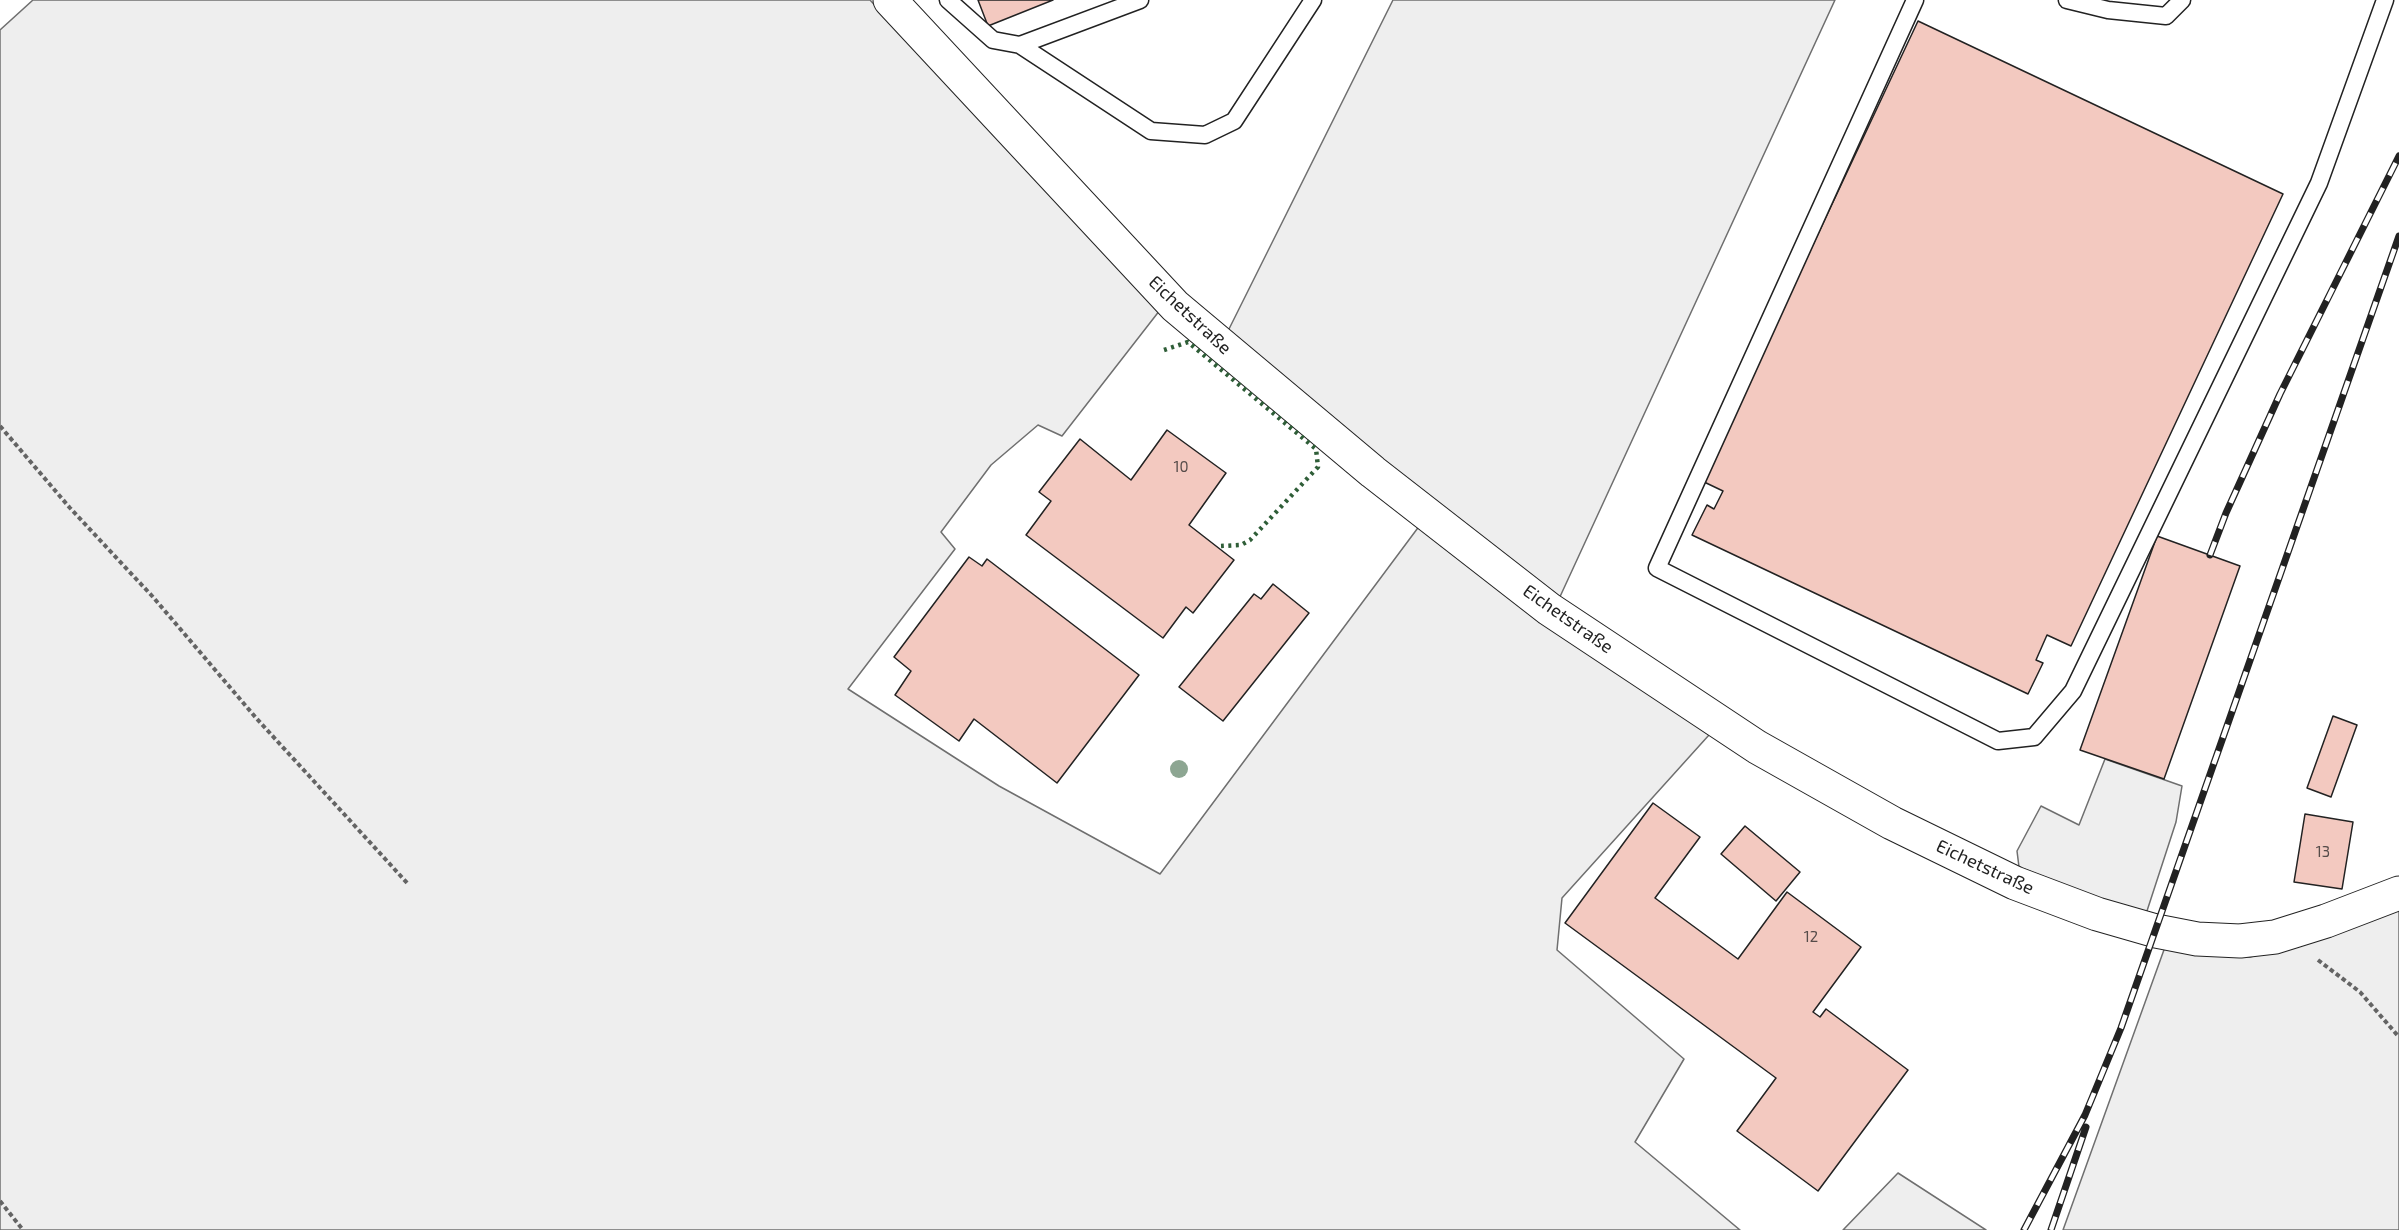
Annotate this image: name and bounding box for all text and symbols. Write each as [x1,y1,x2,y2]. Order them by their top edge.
street label: Eichetstraße [1144,271,1236,359]
house number: 10 [1173,458,1189,476]
street label: Eichetstraße [1519,580,1617,658]
street label: Eichetstraße [1933,835,2037,899]
house number: 13 [2316,843,2330,861]
house number: 12 [1804,928,1818,946]

